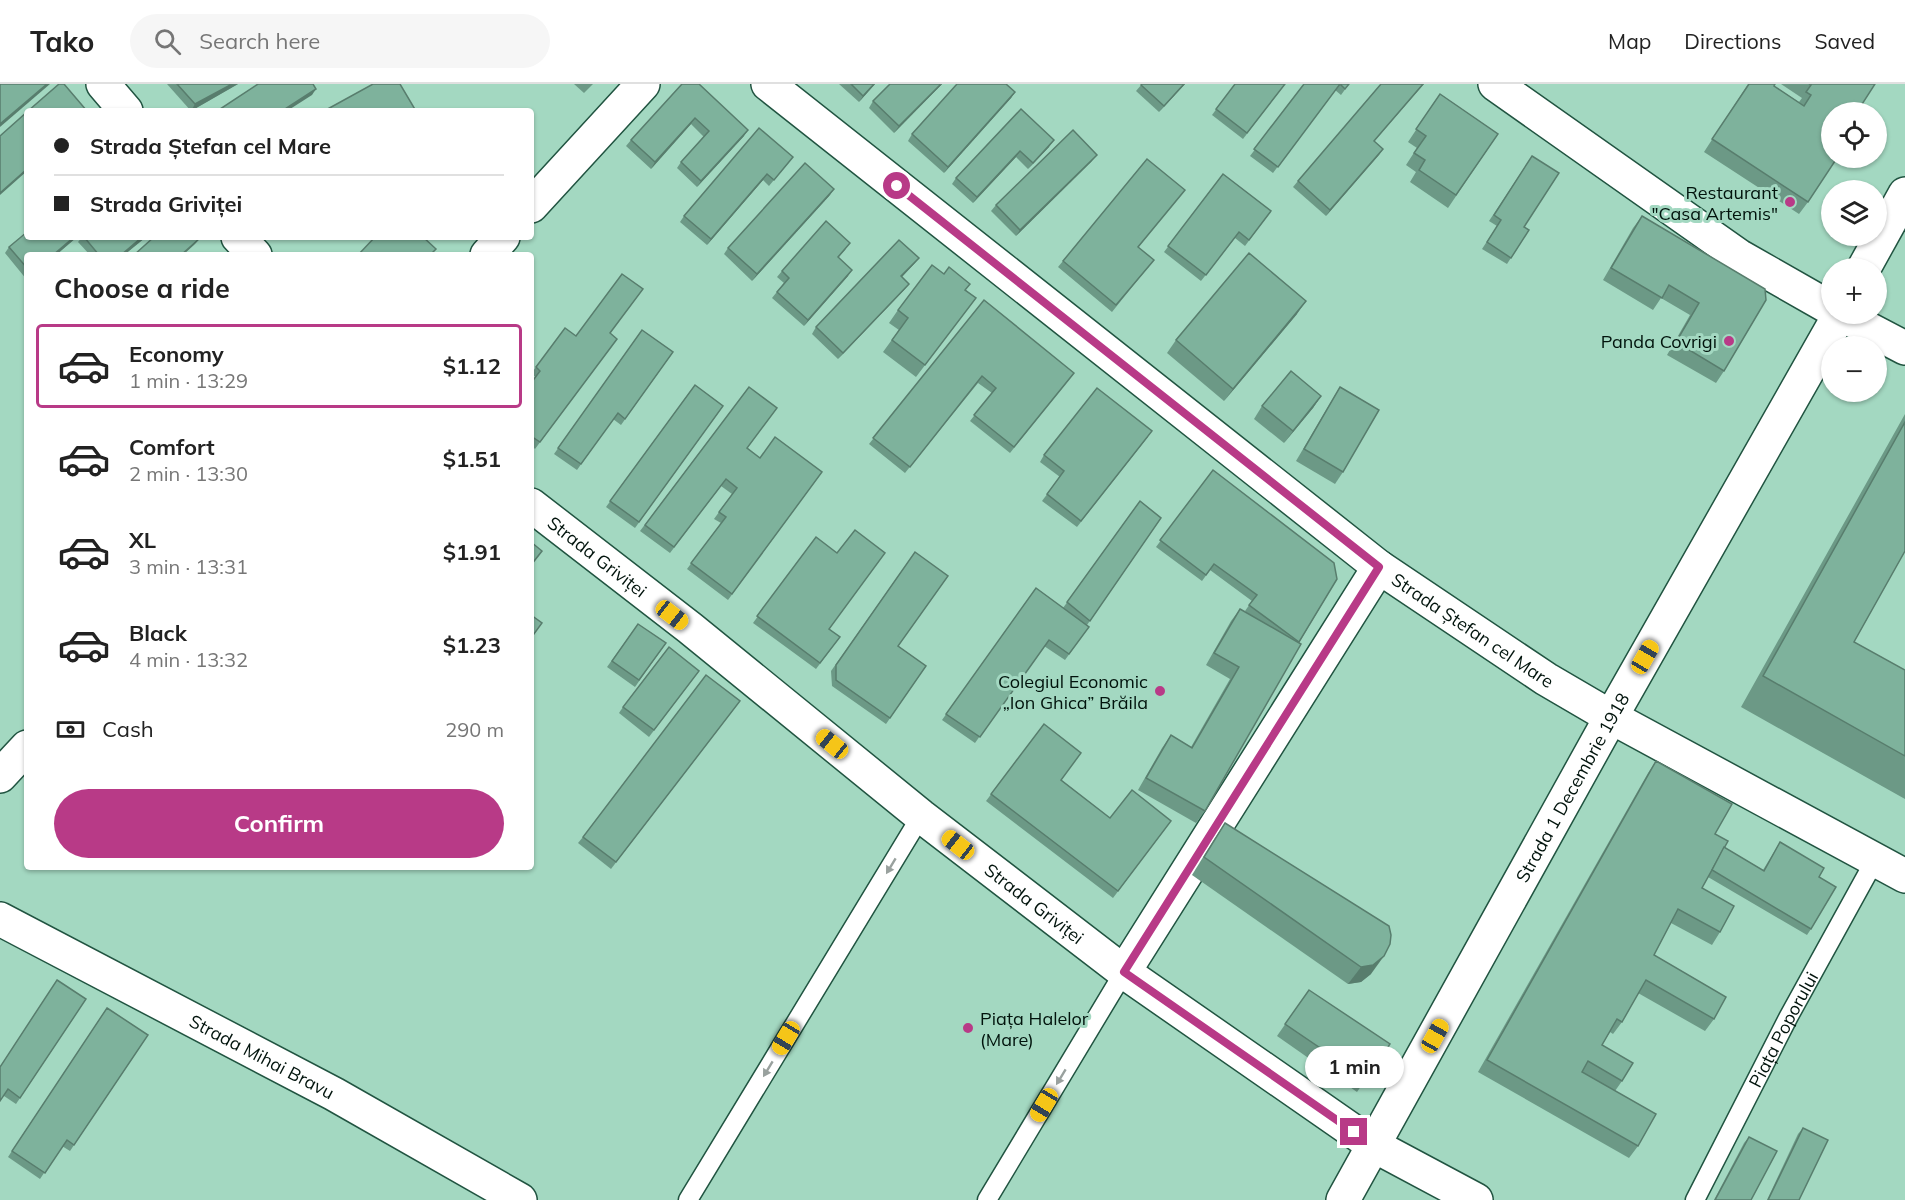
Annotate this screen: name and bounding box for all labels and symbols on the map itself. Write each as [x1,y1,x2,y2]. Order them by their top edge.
route start [883,172,910,199]
place label: Restaurant "Casa Artemis" [1651,181,1778,225]
marker: Restaurant "Casa Artemis" [1783,195,1797,209]
place label: Panda Covrigi [1601,330,1717,353]
marker: Panda Covrigi [1722,334,1736,348]
street label: Strada Griviței [543,511,652,602]
street label: Strada Ștefan cel Mare [1388,567,1558,693]
car [652,597,692,633]
car [1628,637,1662,677]
place label: Colegiul Economic „Ion Ghica” Brăila [998,670,1148,714]
marker: Colegiul Economic „Ion Ghica” Brăila [1153,684,1167,698]
street label: Strada 1 Decembrie 1918 [1510,688,1634,886]
car [812,726,852,762]
car [938,827,978,863]
one-way arrow [885,858,896,874]
street label: Strada Griviței [980,858,1089,949]
street label: Piața Poporului [1743,968,1823,1091]
place label: Piața Halelor (Mare) [980,1007,1089,1051]
street label: Strada Mihai Bravu [186,1009,339,1104]
car [1418,1016,1452,1056]
car [769,1018,803,1058]
marker: Piața Halelor (Mare) [961,1021,975,1035]
callout: 1 min [1304,1045,1404,1087]
one-way arrow [762,1061,773,1077]
one-way arrow [1056,1069,1067,1085]
car [1027,1085,1061,1125]
route end [1340,1118,1367,1145]

